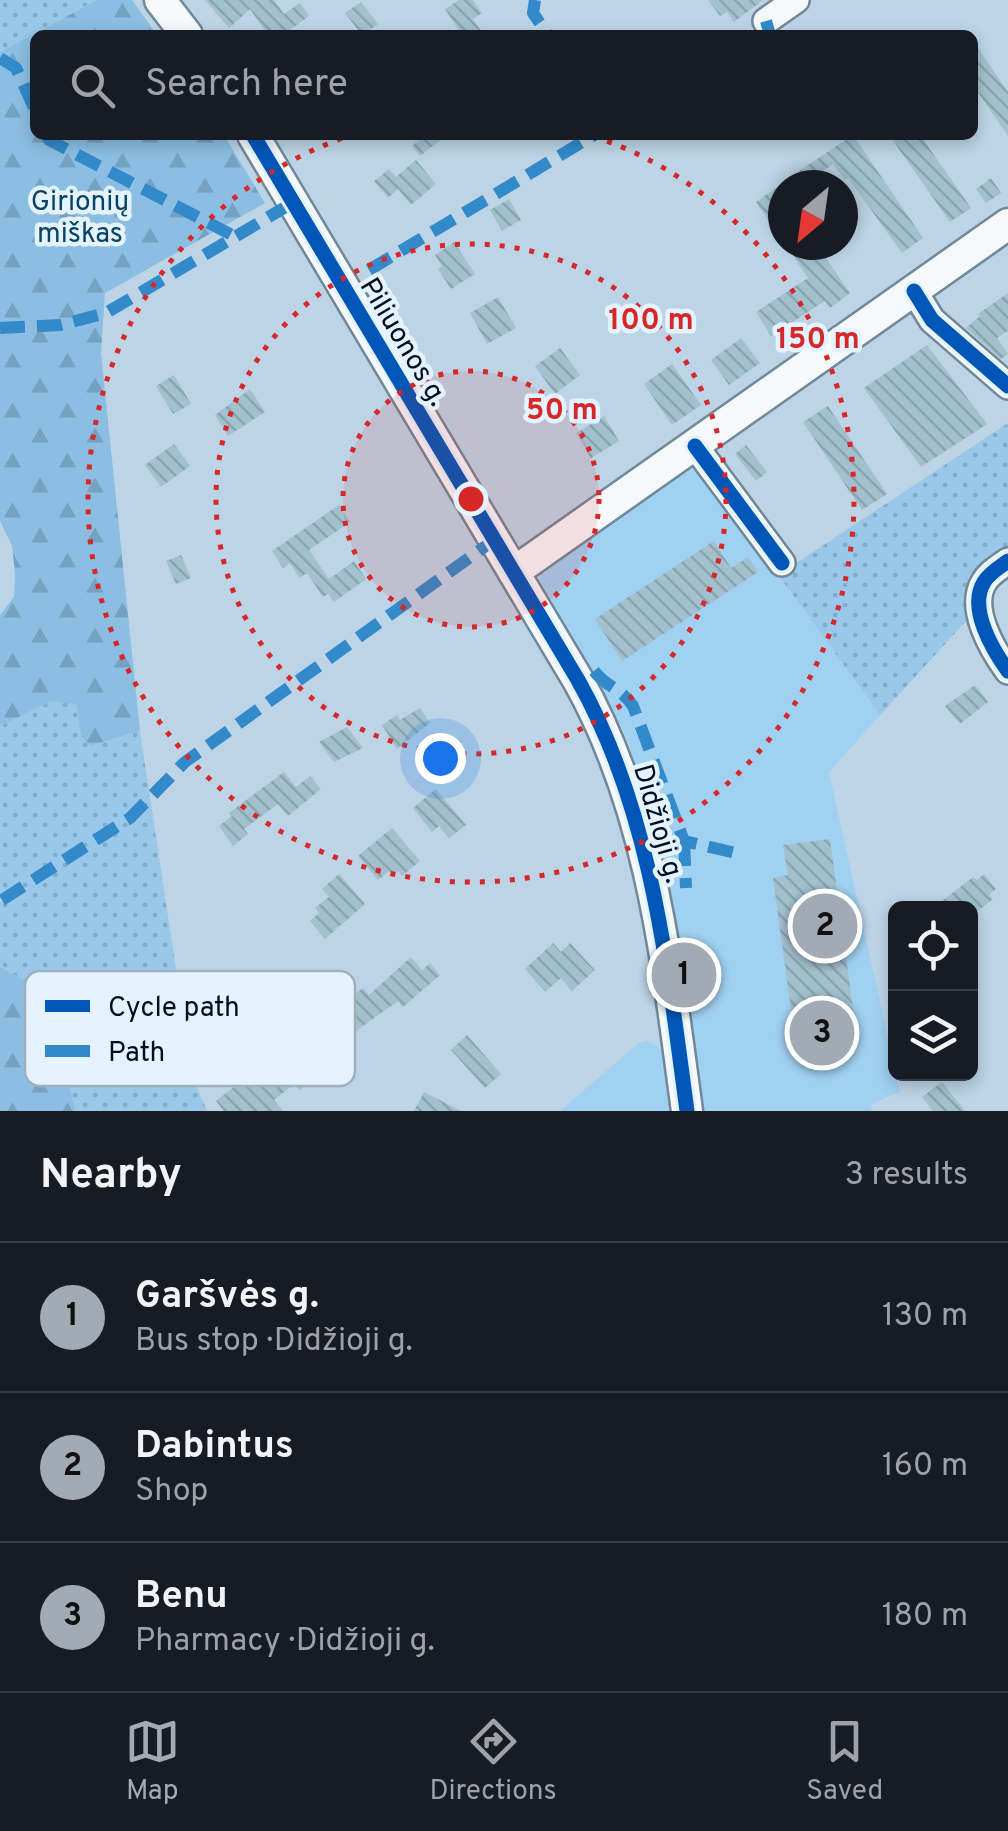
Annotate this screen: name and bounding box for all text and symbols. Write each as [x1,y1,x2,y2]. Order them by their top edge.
search box [30,30,978,140]
icon: search [65,58,120,113]
text: Search here [145,61,348,110]
north arrow [768,170,858,260]
park label: Girionių miškas [31,185,129,253]
street label: Piliuonos g. [350,272,455,413]
text: 100 m [608,303,694,340]
text: 150 m [776,322,860,359]
text: 50 m [526,393,598,430]
centre of rings [453,481,489,517]
your location [415,733,466,784]
street label: Didžioji g. [623,760,691,887]
pin: 2 [792,888,858,964]
map controls [888,901,978,1081]
button: locate [888,901,978,991]
pin: 1 [652,938,716,1012]
legend [25,971,355,1086]
text: Cycle path [108,991,240,1027]
button: layers [888,991,978,1081]
pin: 3 [790,996,854,1070]
text: Path [108,1036,165,1072]
text: Nearby [40,1150,182,1203]
text: 3 results [845,1156,968,1196]
text: Garšvės g. [135,1273,319,1322]
text: 1 [66,1297,79,1337]
text: 130 m [882,1297,968,1337]
text: Bus stop · Didžioji g. [135,1322,413,1362]
text: Dabintus [135,1423,294,1472]
text: 2 [63,1447,82,1487]
text: 160 m [882,1447,968,1487]
text: Shop [135,1472,208,1512]
text: Benu [135,1573,228,1622]
text: 3 [63,1597,82,1637]
text: 180 m [882,1597,968,1637]
text: Pharmacy · Didžioji g. [135,1622,435,1662]
tab: Map [125,1714,180,1810]
tab: Directions [429,1714,557,1810]
tab: Saved [806,1714,883,1810]

